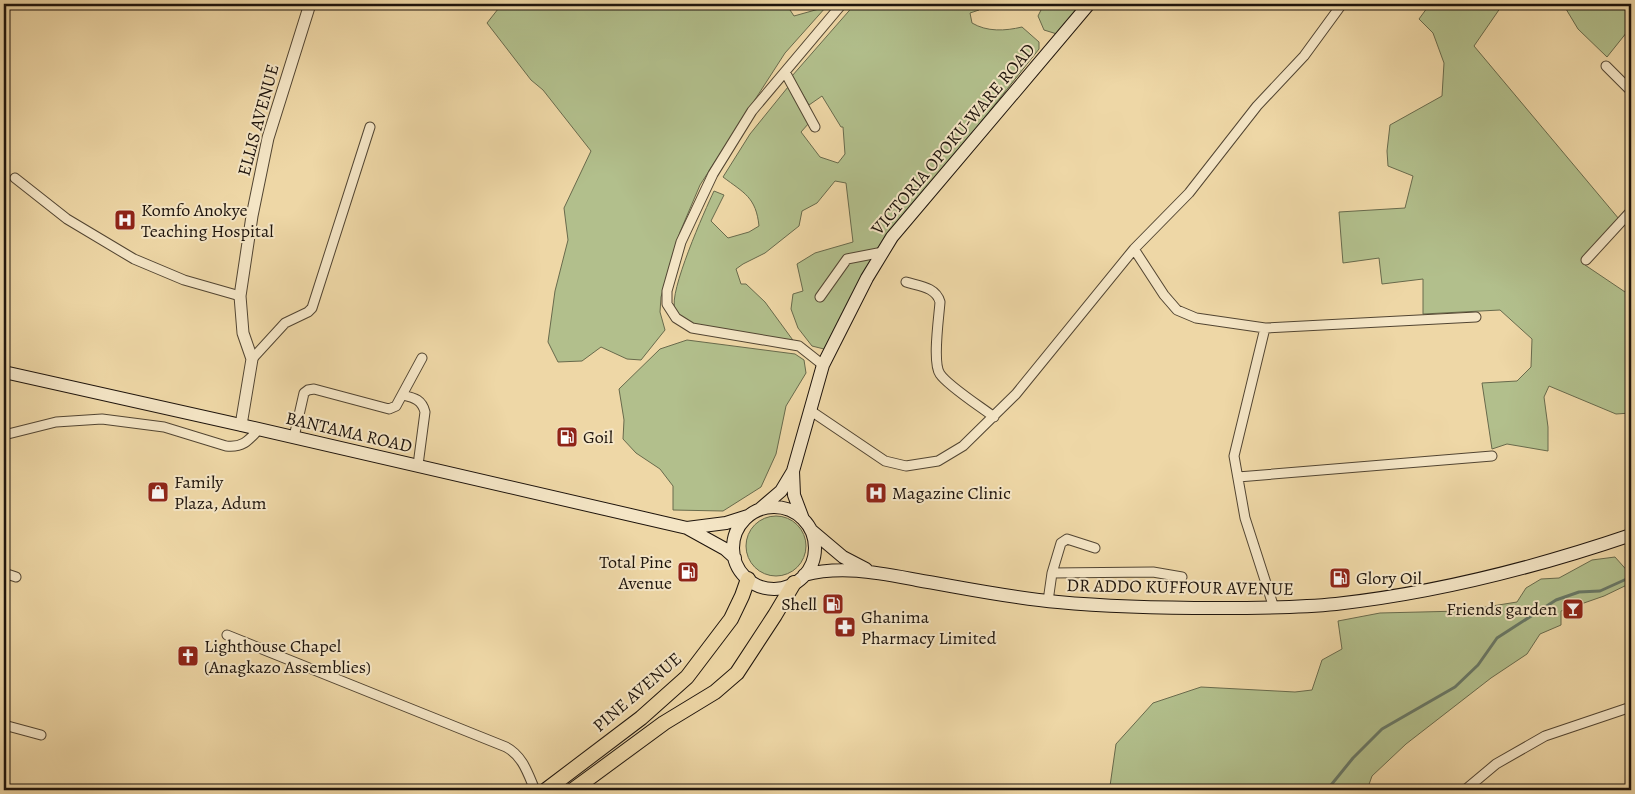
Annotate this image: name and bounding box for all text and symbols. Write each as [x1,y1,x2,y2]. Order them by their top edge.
street label: VICTORIA OPOKU-WARE ROAD [865,38,1040,241]
street label: ELLIS AVENUE [232,61,284,179]
place label: Komfo Anokye Teaching Hospital [141,198,274,243]
hospital icon: Komfo Anokye Teaching Hospital [113,208,137,232]
street label: BANTAMA ROAD [283,406,415,458]
fuel station icon: Goil [555,425,579,449]
place label: Goil [583,425,614,449]
place label: Family Plaza, Adum [174,470,267,515]
shop icon: Family Plaza, Adum [146,480,170,504]
hospital icon: Magazine Clinic [864,481,888,505]
place label: Magazine Clinic [892,481,1011,505]
place label: Total Pine Avenue [599,550,672,595]
fuel station icon: Total Pine Avenue [676,560,700,584]
fuel station icon: Glory Oil [1328,566,1352,590]
place label: Glory Oil [1356,566,1422,590]
street label: DR ADDO KUFFOUR AVENUE [1066,573,1294,601]
place label: Shell [781,592,818,616]
fuel station icon: Shell [821,592,845,616]
place label: Friends garden [1446,597,1557,621]
bar icon: Friends garden [1561,597,1585,621]
place label: Ghanima Pharmacy Limited [861,605,997,650]
pharmacy icon: Ghanima Pharmacy Limited [833,615,857,639]
place label: Lighthouse Chapel (Anagkazo Assemblies) [204,634,371,679]
church icon: Lighthouse Chapel (Anagkazo Assemblies) [176,644,200,668]
street label: PINE AVENUE [587,647,687,737]

